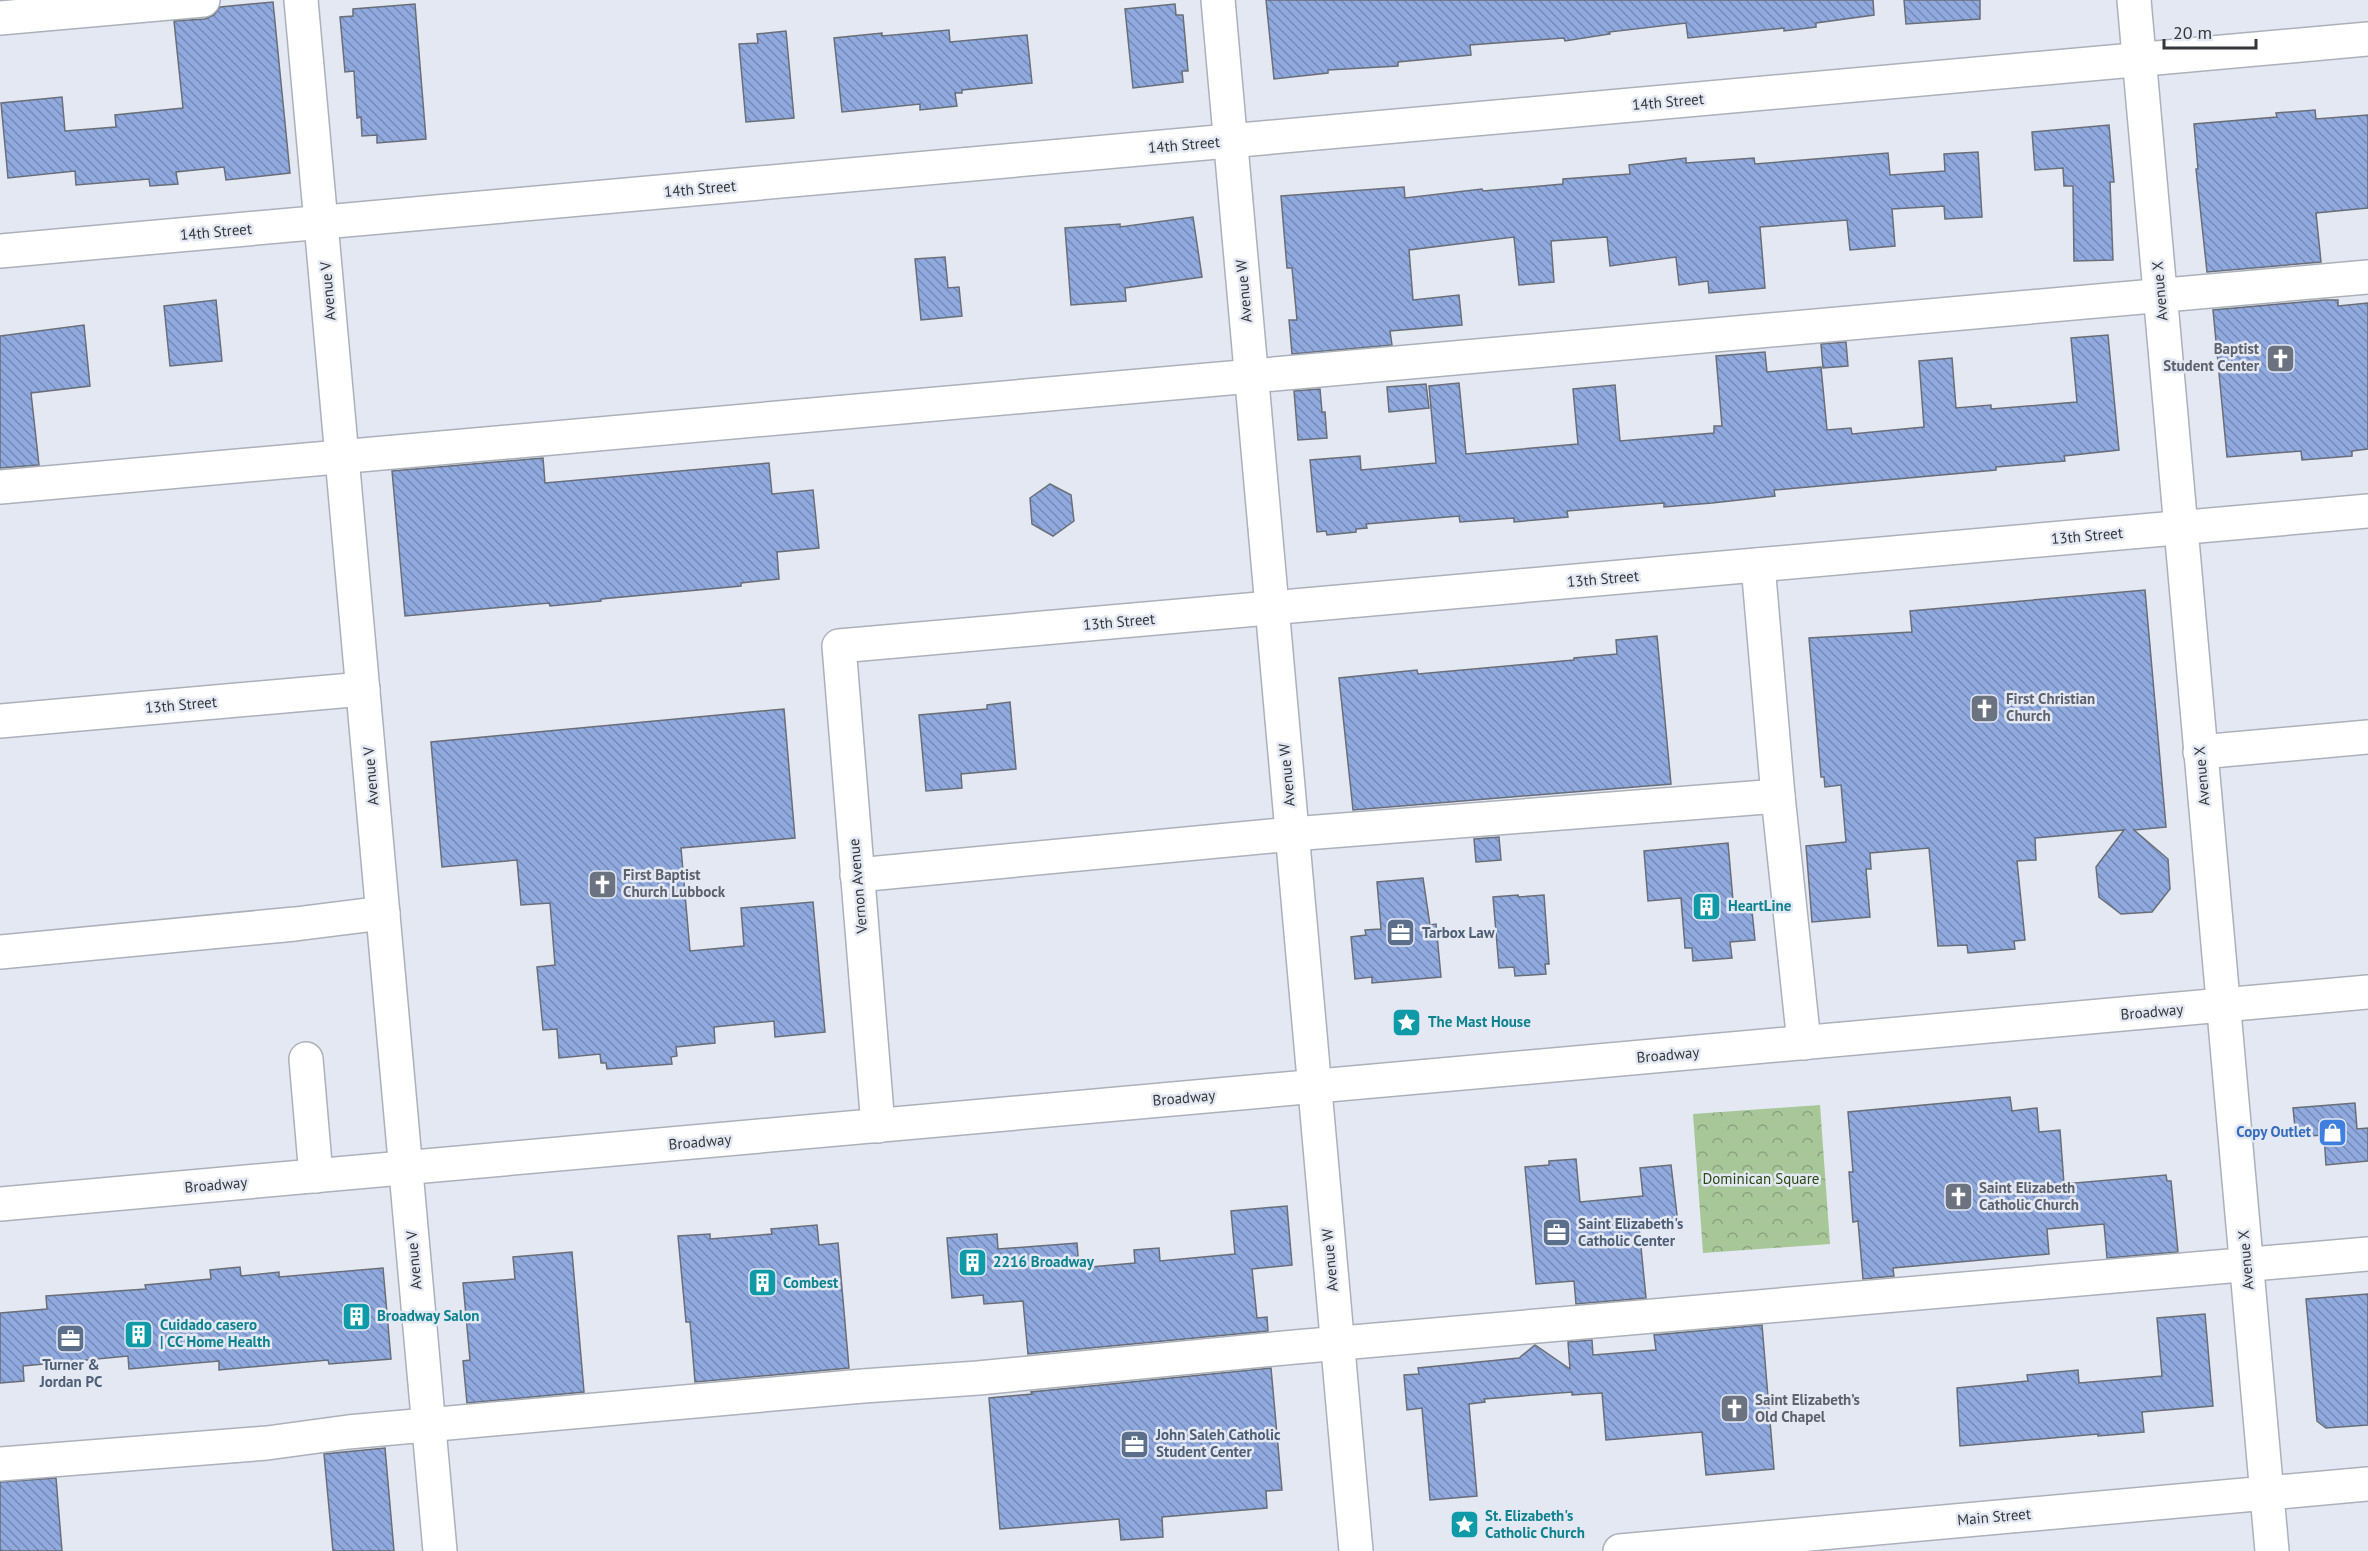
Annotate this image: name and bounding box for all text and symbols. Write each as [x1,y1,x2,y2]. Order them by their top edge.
scale bar [2164,12,2256,50]
text: 20 m [2173,21,2212,44]
street label: 14th Street [1631,89,1705,114]
street label: 14th Street [1147,132,1221,157]
street label: 14th Street [663,176,737,201]
street label: 14th Street [179,219,253,244]
street label: Avenue W [1231,258,1256,323]
street label: Avenue V [315,260,340,321]
street label: Avenue X [2147,260,2172,322]
place label: Baptist Student Center [2163,339,2260,375]
church icon: Baptist Student Center [2264,342,2296,374]
street label: 13th Street [2050,523,2124,548]
street label: 13th Street [1566,566,1640,591]
street label: 13th Street [1082,609,1156,634]
place label: First Christian Church [2006,689,2095,725]
street label: 13th Street [144,692,218,717]
church icon: First Christian Church [1969,692,2001,724]
street label: Avenue W [1274,742,1299,807]
street label: Avenue V [358,745,383,806]
street label: Avenue X [2189,745,2214,807]
street label: Vernon Avenue [844,838,871,935]
place label: First Baptist Church Lubbock [623,865,726,901]
church icon: First Baptist Church Lubbock [586,868,618,900]
building icon: HeartLine [1691,890,1723,922]
place label: HeartLine [1728,896,1792,915]
office icon: Tarbox Law [1385,917,1417,949]
place label: Tarbox Law [1422,923,1495,942]
street label: Broadway [2120,999,2184,1024]
place icon: The Mast House [1391,1006,1423,1038]
place label: The Mast House [1428,1012,1531,1031]
street label: Broadway [1636,1042,1700,1067]
street label: Broadway [1152,1085,1216,1110]
shop icon: Copy Outlet [2316,1116,2348,1148]
place label: Copy Outlet [2236,1122,2312,1141]
street label: Broadway [668,1129,732,1154]
park label: Dominican Square [1703,1169,1819,1188]
street label: Broadway [184,1172,248,1197]
place label: Saint Elizabeth Catholic Church [1979,1178,2079,1214]
church icon: Saint Elizabeth Catholic Church [1942,1181,1974,1213]
place label: Saint Elizabeth's Catholic Center [1578,1214,1683,1250]
office icon: Saint Elizabeth's Catholic Center [1541,1217,1573,1249]
street label: Avenue W [1317,1227,1342,1292]
street label: Avenue V [401,1229,426,1290]
street label: Avenue X [2233,1229,2258,1291]
building icon: 2216 Broadway [956,1246,988,1278]
place label: 2216 Broadway [993,1252,1095,1271]
building icon: Combest [746,1267,778,1299]
place label: Combest [783,1273,839,1292]
building icon: Broadway Salon [340,1300,372,1332]
place label: Broadway Salon [377,1306,479,1325]
place label: Cuidado casero | CC Home Health [160,1315,270,1351]
building icon: Cuidado casero | CC Home Health [123,1318,155,1350]
office icon: Turner & Jordan PC [55,1322,87,1354]
place label: Turner & Jordan PC [39,1355,103,1391]
place label: Saint Elizabeth’s Old Chapel [1755,1390,1860,1426]
church icon: Saint Elizabeth’s Old Chapel [1718,1393,1750,1425]
place label: John Saleh Catholic Student Center [1155,1425,1281,1461]
office icon: John Saleh Catholic Student Center [1119,1428,1151,1460]
street label: Main Street [1956,1504,2032,1529]
place label: St. Elizabeth's Catholic Church [1485,1506,1585,1542]
place icon: St. Elizabeth's Catholic Church [1448,1509,1480,1541]

